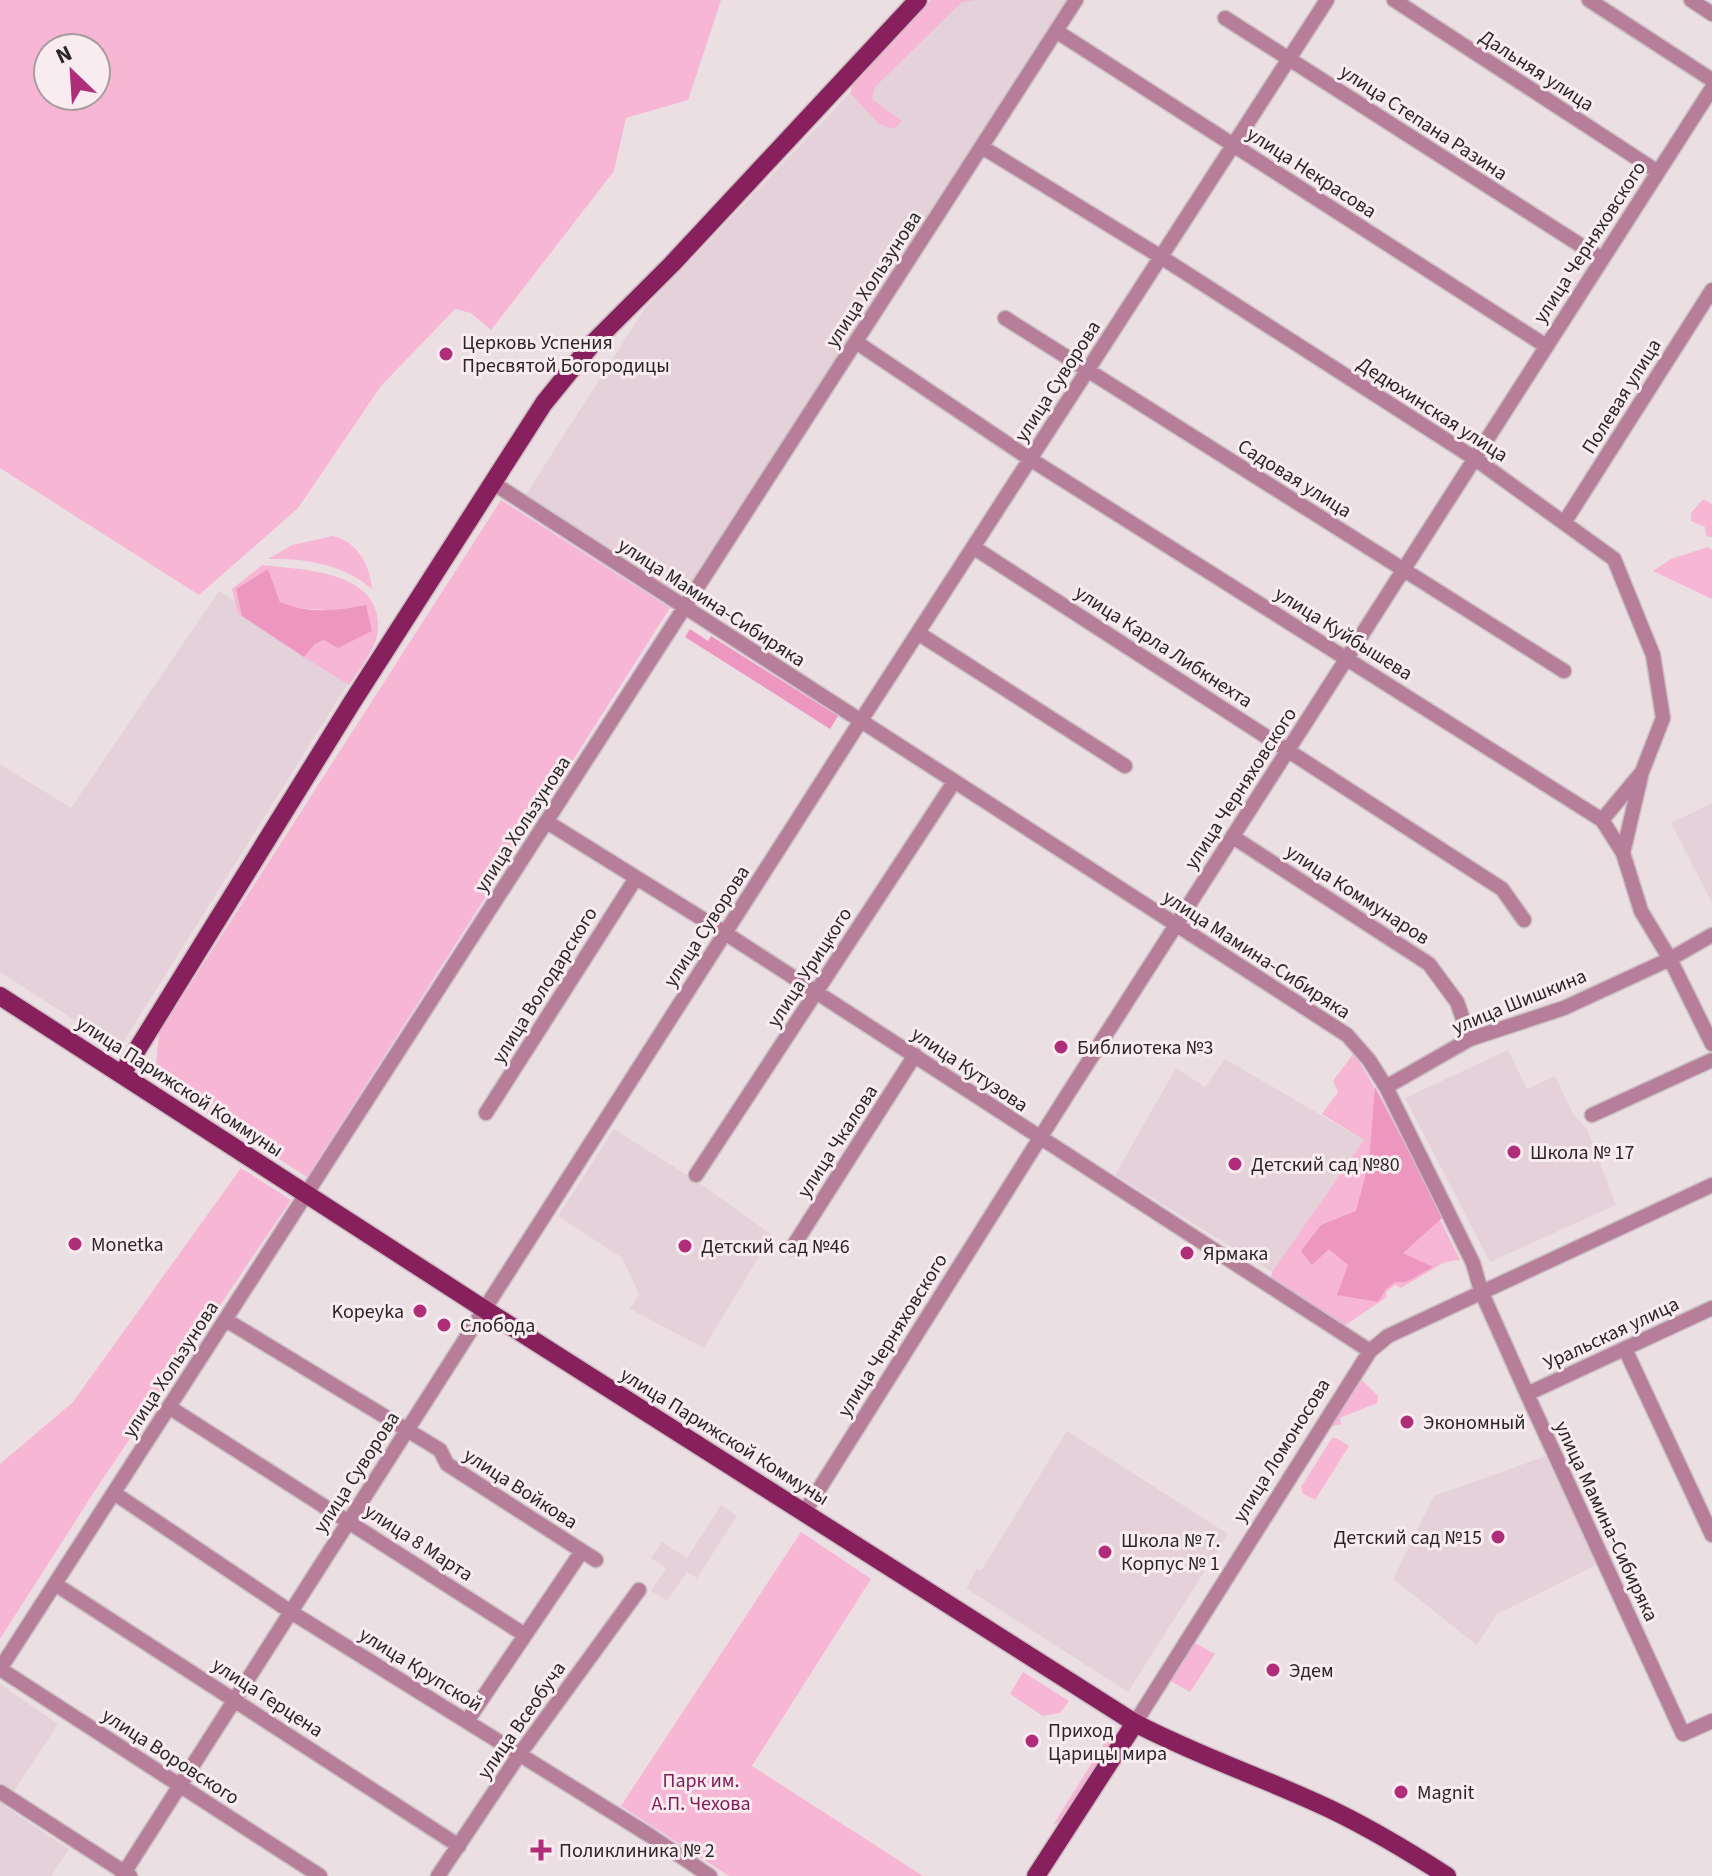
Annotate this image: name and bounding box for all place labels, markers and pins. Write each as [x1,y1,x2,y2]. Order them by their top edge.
place label: Церковь Успения Пресвятой Богородицы [462,329,670,380]
marker: Церковь Успения Пресвятой Богородицы [437,345,455,363]
place label: Библиотека №3 [1077,1034,1213,1062]
marker: Библиотека №3 [1052,1038,1070,1056]
place label: Школа № 17 [1530,1139,1634,1167]
marker: Школа № 17 [1505,1143,1523,1161]
place label: Детский сад №80 [1251,1151,1400,1179]
marker: Детский сад №80 [1226,1155,1244,1173]
place label: Monetka [91,1231,164,1259]
place label: Детский сад №46 [701,1233,850,1261]
marker: Monetka [66,1235,84,1253]
marker: Детский сад №46 [676,1237,694,1255]
place label: Ярмака [1203,1240,1268,1268]
marker: Ярмака [1178,1244,1196,1262]
place label: Kopeyka [331,1298,404,1326]
marker: Kopeyka [411,1302,429,1320]
place label: Слобода [460,1312,535,1340]
marker: Слобода [435,1316,453,1334]
place label: Экономный [1423,1409,1526,1437]
marker: Экономный [1398,1413,1416,1431]
place label: Детский сад №15 [1333,1524,1482,1552]
place label: Школа № 7. Корпус № 1 [1121,1527,1220,1578]
marker: Детский сад №15 [1489,1528,1507,1546]
marker: Школа № 7. Корпус № 1 [1096,1543,1114,1561]
place label: Эдем [1289,1657,1334,1685]
marker: Эдем [1264,1661,1282,1679]
place label: Приход Царицы мира [1048,1717,1167,1768]
marker: Приход Царицы мира [1023,1732,1041,1750]
place label: Magnit [1417,1779,1475,1807]
marker: Magnit [1392,1783,1410,1801]
place label: Поликлиника № 2 [559,1837,715,1865]
marker: Поликлиника № 2 [530,1839,552,1861]

